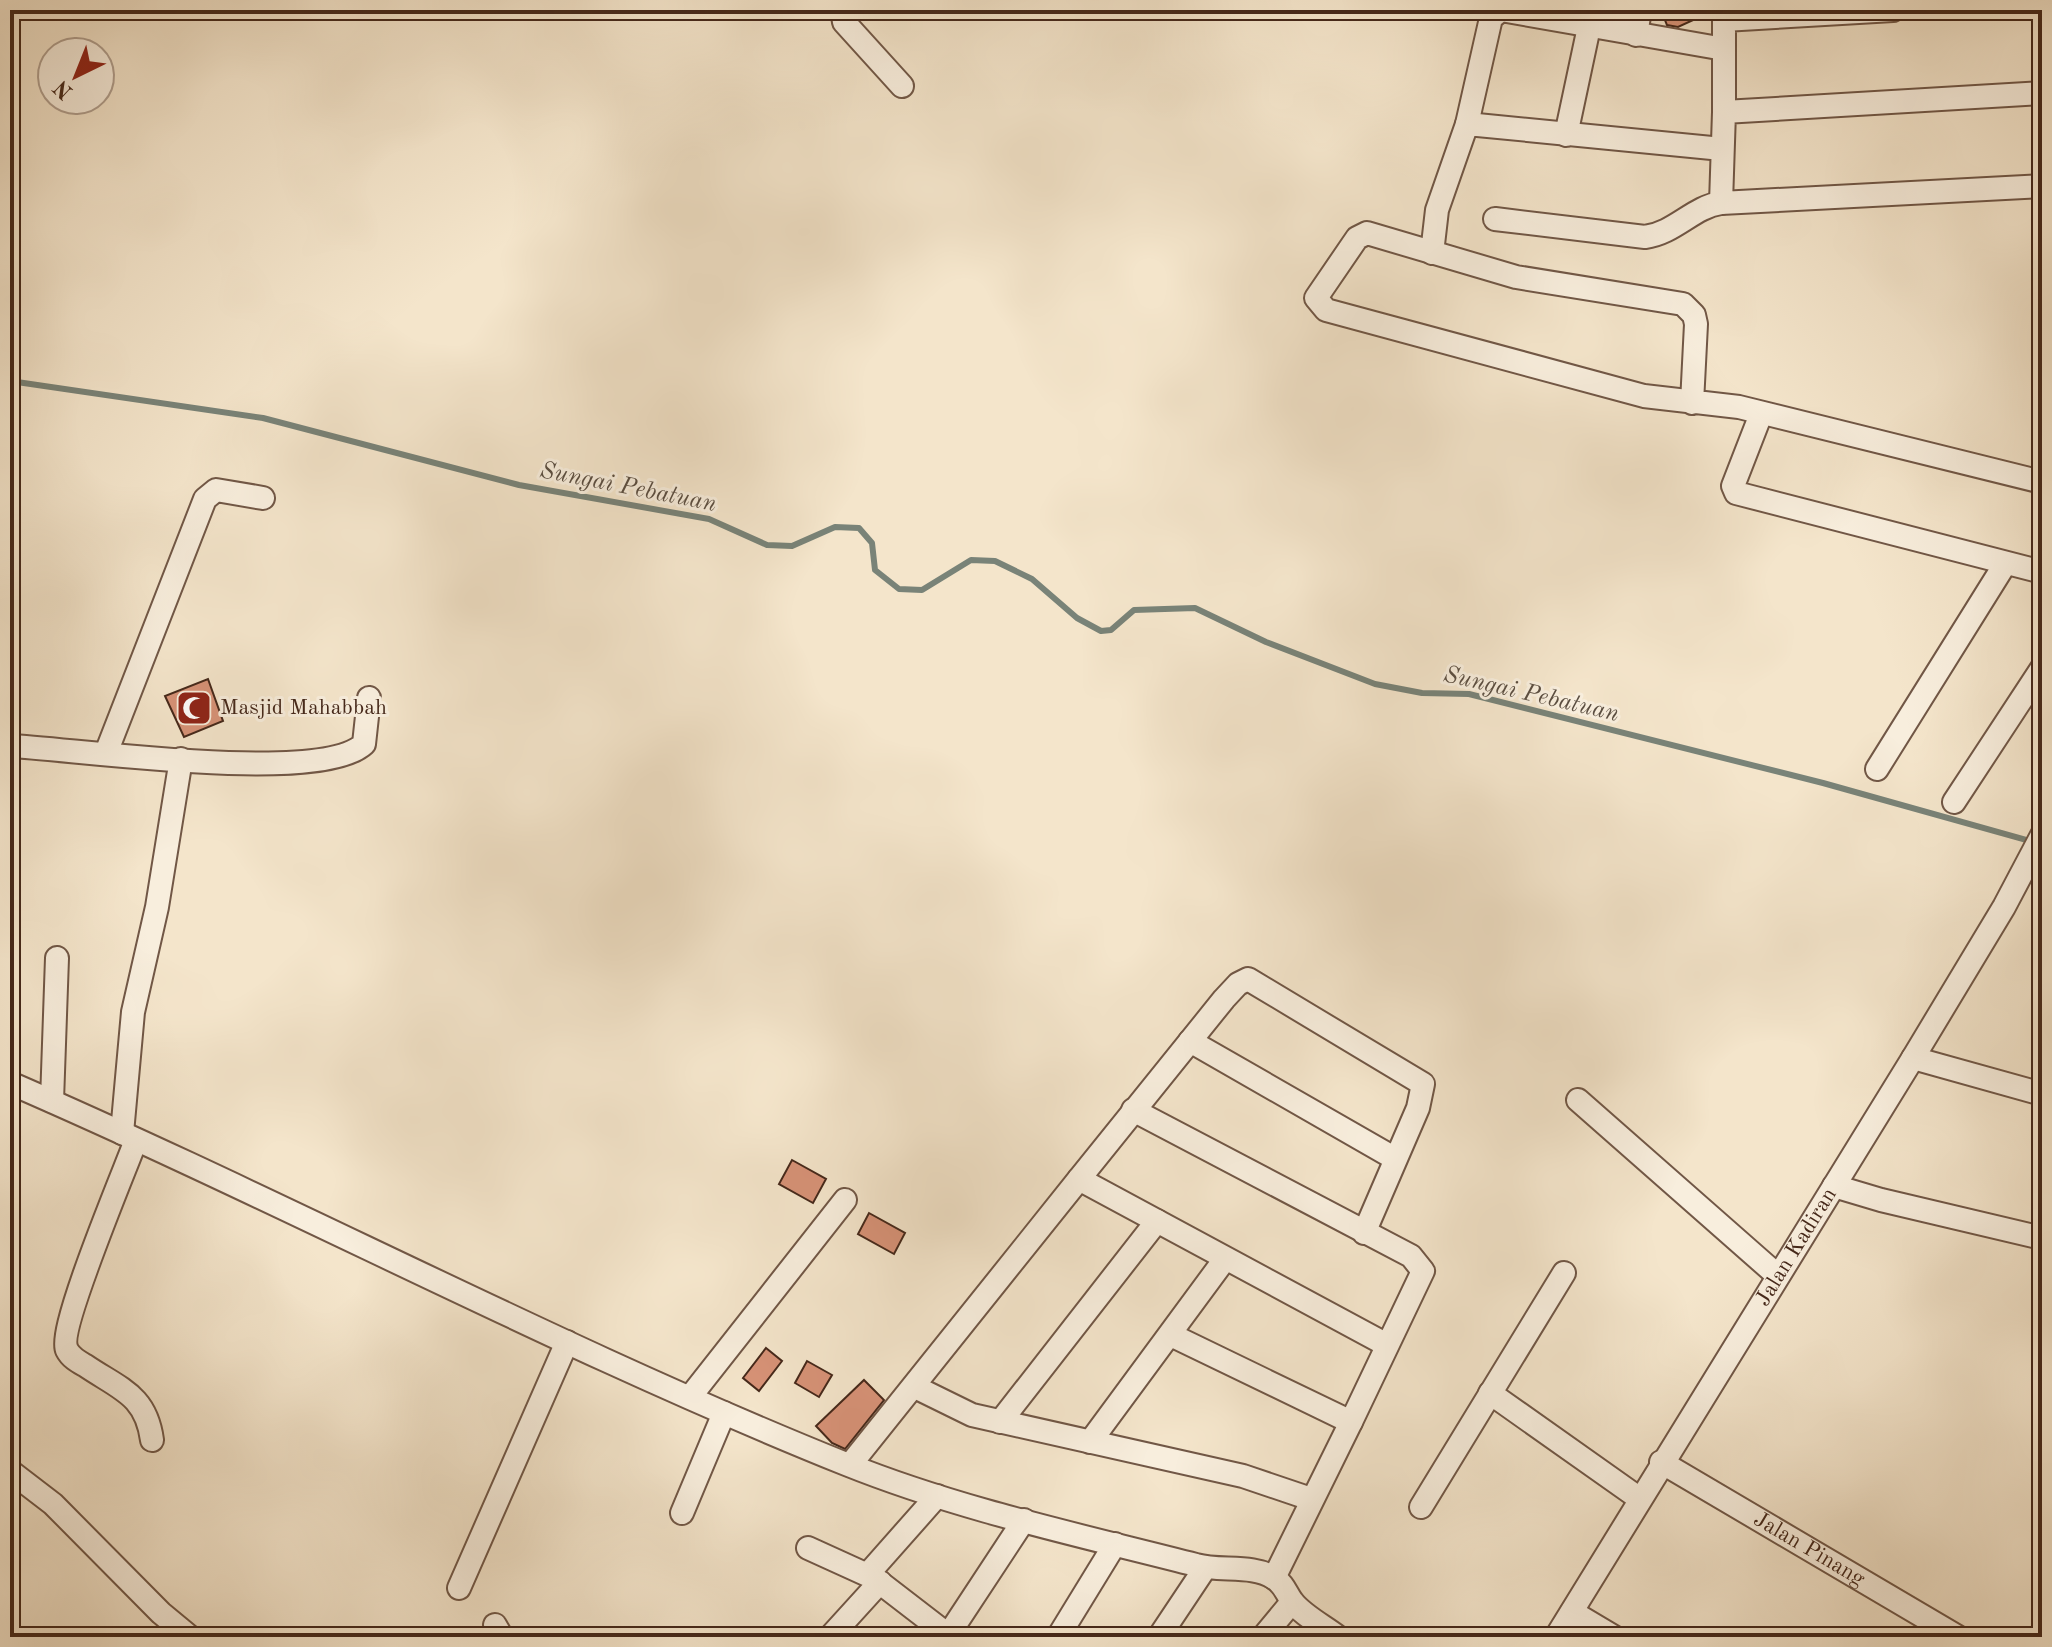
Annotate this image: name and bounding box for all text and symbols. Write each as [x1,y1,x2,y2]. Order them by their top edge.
north arrow [36,36,116,116]
text: N [50,75,77,103]
water label: Sungai Pebatuan [538,459,719,517]
water label: Sungai Pebatuan [1441,663,1621,727]
mosque icon: Masjid Mahabbah [175,689,213,727]
place label: Masjid Mahabbah [220,697,387,719]
street label: Jalan Kadiran [1752,1184,1841,1310]
street label: Jalan Pinang [1750,1508,1869,1591]

